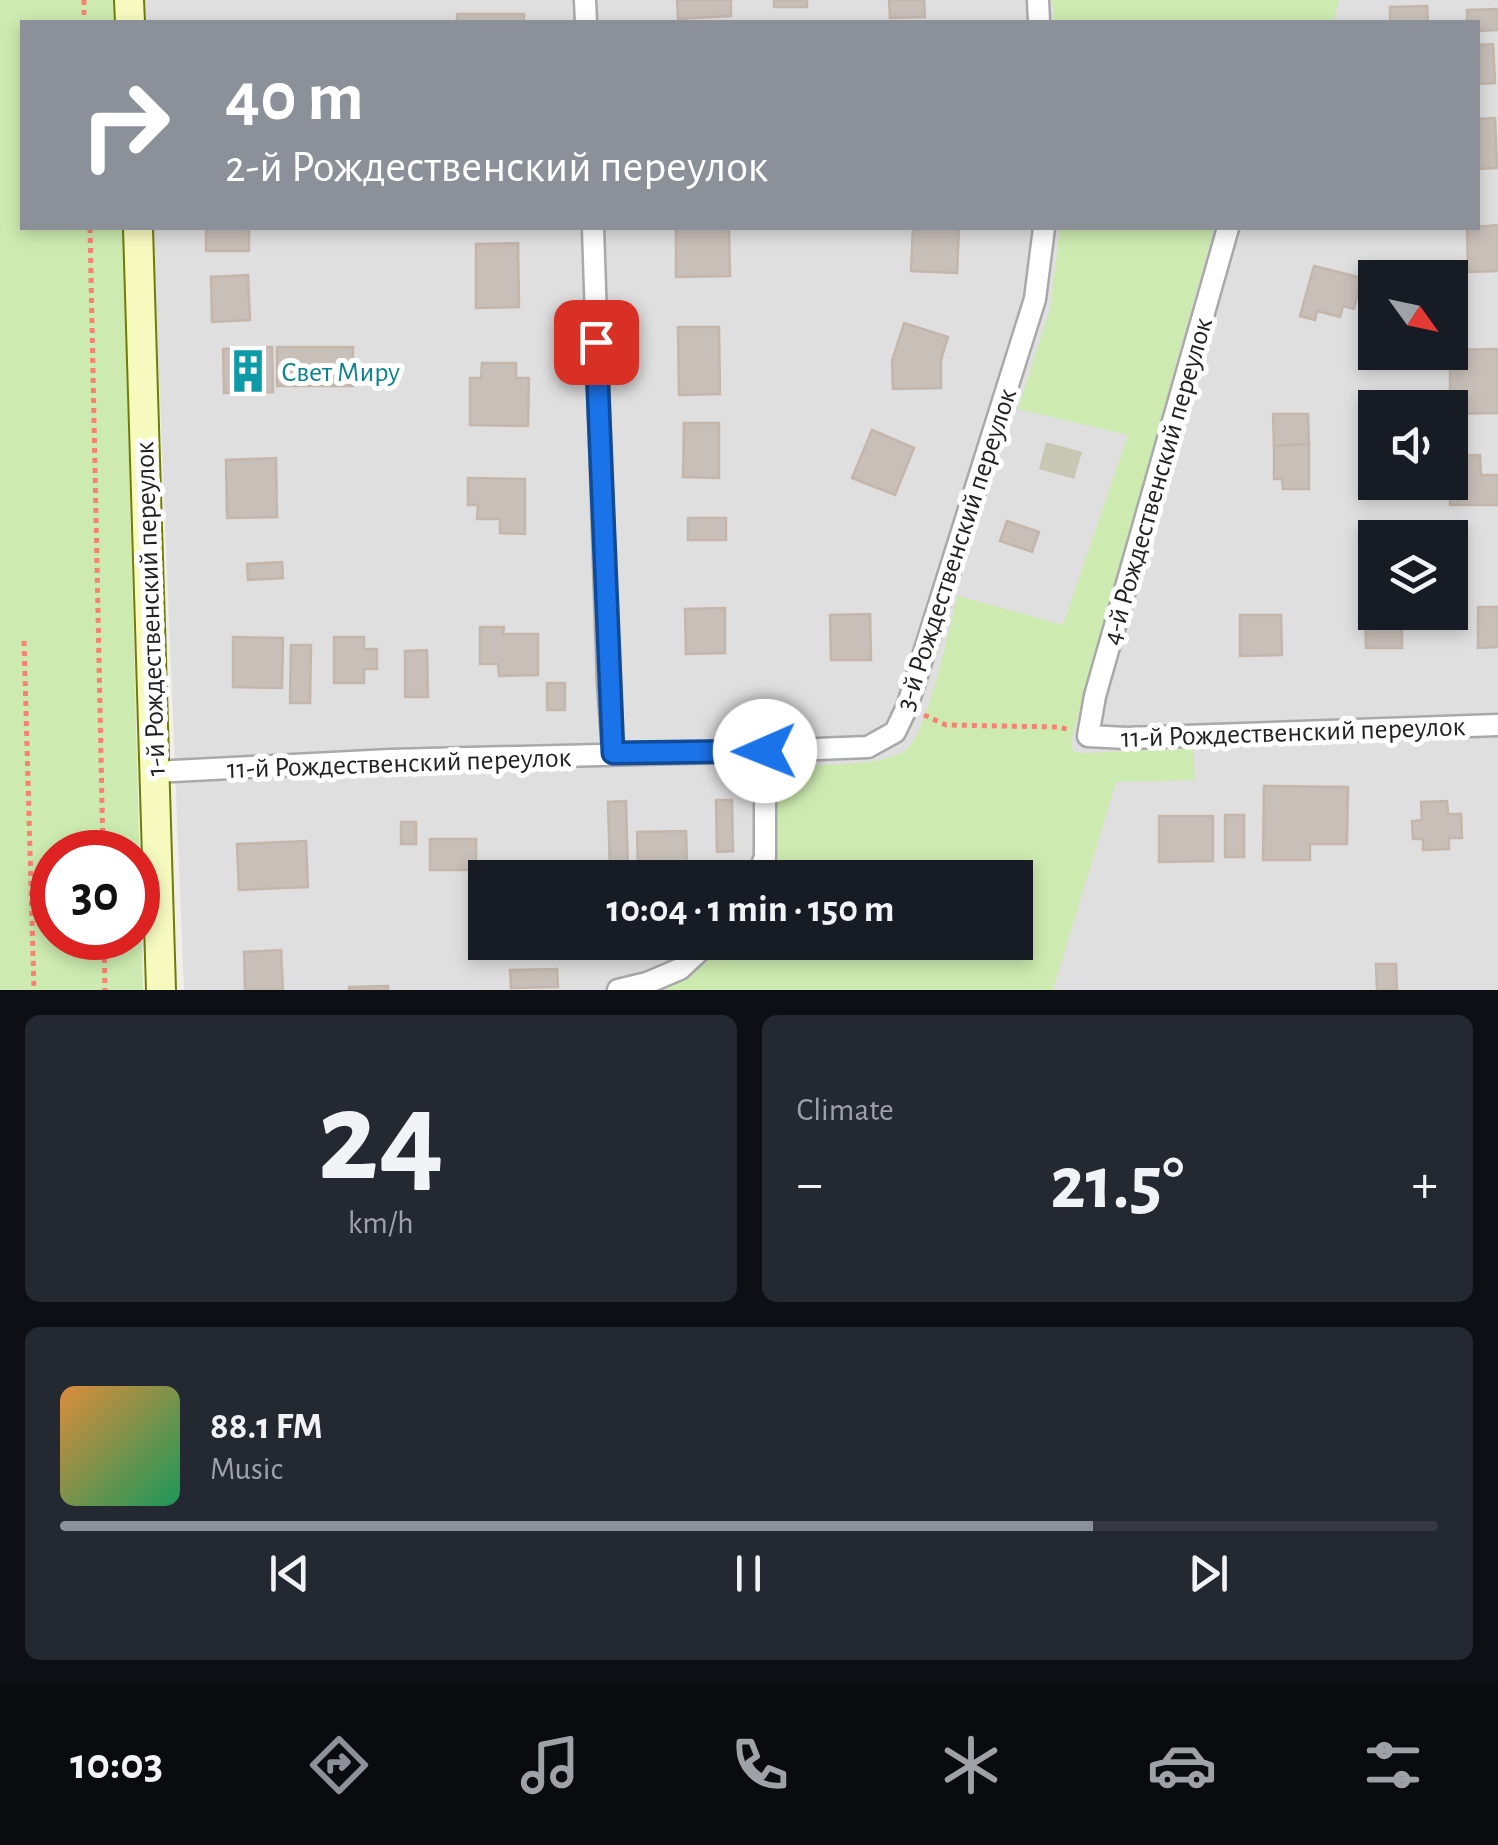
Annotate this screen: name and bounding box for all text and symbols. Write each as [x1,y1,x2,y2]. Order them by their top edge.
icon: right [60,60,190,190]
text: 40 m [225,63,364,133]
text: 2-й Рождественский переулок [225,145,768,190]
north arrow [1358,260,1468,370]
map controls [1358,260,1468,630]
pin [554,300,639,385]
icon: arrive [569,315,624,370]
street label: 4-й Рождественский переулок [1098,315,1218,648]
building icon: Свет Миру [224,347,272,395]
place label: Свет Миру [281,359,400,387]
street label: 3-й Рождественский переулок [892,385,1022,714]
button: sound [1358,390,1468,500]
street label: 1-й Рождественский переулок [131,441,171,777]
button: layers [1358,520,1468,630]
position arrow [713,699,817,803]
street label: 11-й Рождественский переулок [1120,713,1466,753]
street label: 11-й Рождественский переулок [226,744,572,784]
speed limit sign: 30 [30,830,160,960]
text: 10:04 · 1 min · 150 m [607,891,894,929]
text: 24 [317,1074,444,1204]
text: Climate [797,1094,894,1126]
text: 21.5° [1050,1147,1184,1222]
text: − [797,1157,823,1212]
text: + [1412,1157,1438,1212]
text: km/h [348,1207,414,1239]
text: 88.1 FM [210,1408,323,1446]
text: Music [210,1453,283,1485]
icon: previous [262,1546,317,1601]
icon: pause [721,1546,776,1601]
icon: next [1181,1546,1236,1601]
icon: directions [304,1730,374,1800]
icon: music [515,1730,585,1800]
icon: phone [725,1730,795,1800]
icon: climate [936,1730,1006,1800]
icon: car [1147,1730,1217,1800]
icon: filters [1358,1730,1428,1800]
text: 10:03 [70,1742,163,1787]

